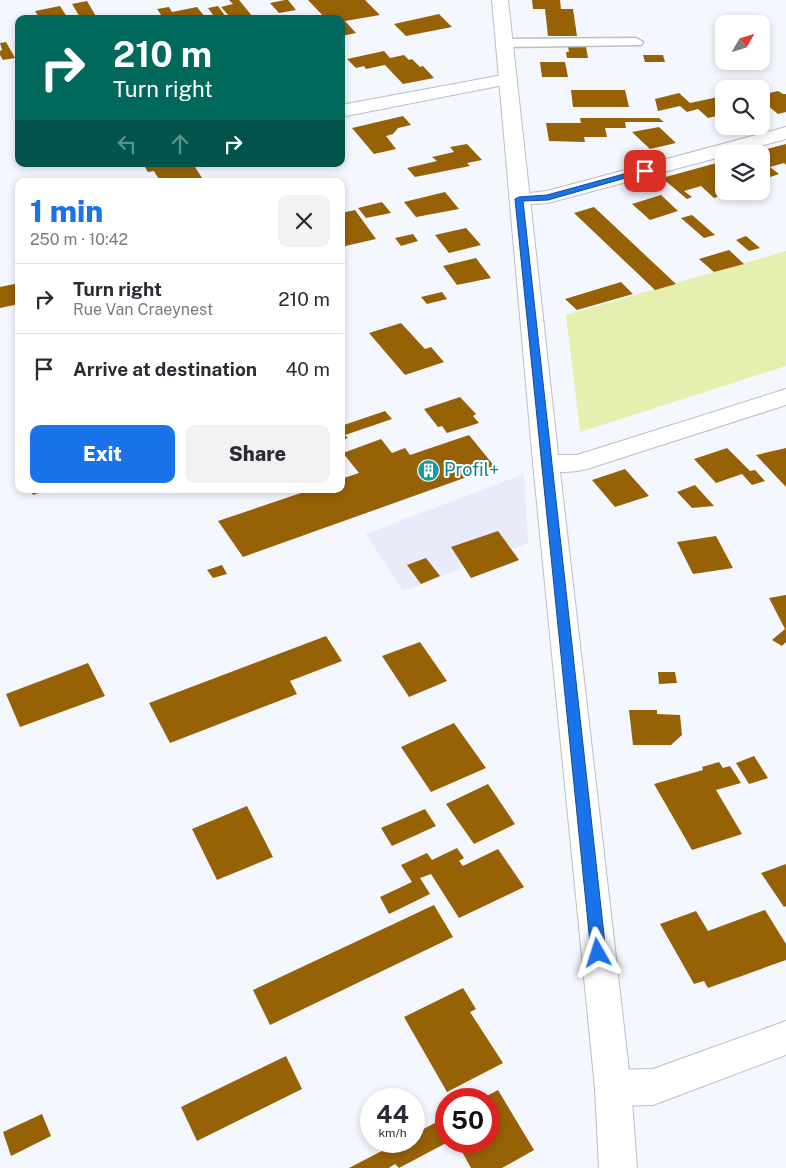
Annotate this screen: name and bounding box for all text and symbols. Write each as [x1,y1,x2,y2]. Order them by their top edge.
north arrow [715,15,770,70]
map controls [715,15,770,200]
text: 210 m [113,34,212,75]
icon: right [30,35,95,100]
text: Turn right [113,76,213,102]
button: search [715,80,770,135]
icon: left [113,130,141,158]
icon: ahead [166,130,194,158]
icon: right [219,130,247,158]
button: layers [715,145,770,200]
pin [624,150,666,192]
icon: arrive [631,157,659,185]
text: 1 min [30,193,103,229]
button: close [278,195,330,247]
text: 250 m · 10:42 [30,230,128,249]
text: Turn right [73,278,162,300]
icon: right [30,285,58,313]
text: 210 m [278,288,330,310]
text: Rue Van Craeynest [73,300,213,319]
icon: arrive [30,355,58,383]
text: Arrive at destination [73,358,257,380]
text: 40 m [285,358,330,380]
button: Exit [30,425,175,483]
button: Share [185,425,330,483]
building icon: Profil+ [416,458,440,482]
place label: Profil+ [444,459,499,480]
position arrow [571,926,623,978]
speed limit sign: 50 [435,1088,500,1153]
text: 44 [376,1099,409,1129]
text: km/h [378,1126,407,1140]

